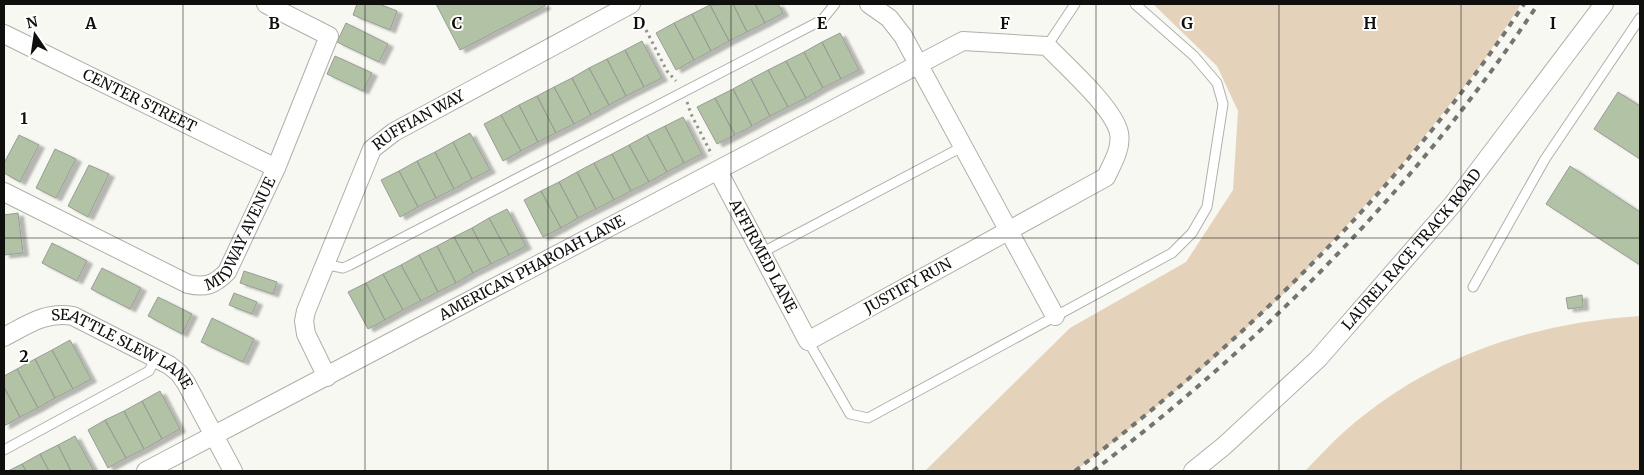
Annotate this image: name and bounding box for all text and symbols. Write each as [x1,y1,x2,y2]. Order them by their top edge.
north arrow [10,10,60,60]
text: N [25,12,39,32]
text: A [84,13,97,33]
text: B [268,13,280,33]
text: C [452,13,462,33]
text: D [633,13,645,33]
text: E [817,13,828,33]
text: F [1000,13,1010,33]
text: G [1181,13,1193,33]
text: H [1363,13,1377,33]
text: I [1550,13,1556,33]
street label: CENTER STREET [80,64,200,137]
street label: RUFFIAN WAY [368,86,468,154]
text: 1 [20,108,28,128]
street label: LAUREL RACE TRACK ROAD [1337,165,1485,334]
street label: MIDWAY AVENUE [201,173,280,294]
street label: AFFIRMED LANE [725,195,802,316]
street label: AMERICAN PHAROAH LANE [435,211,628,325]
street label: JUSTIFY RUN [860,254,955,318]
street label: SEATTLE SLEW LANE [50,305,198,392]
text: 2 [19,346,29,366]

